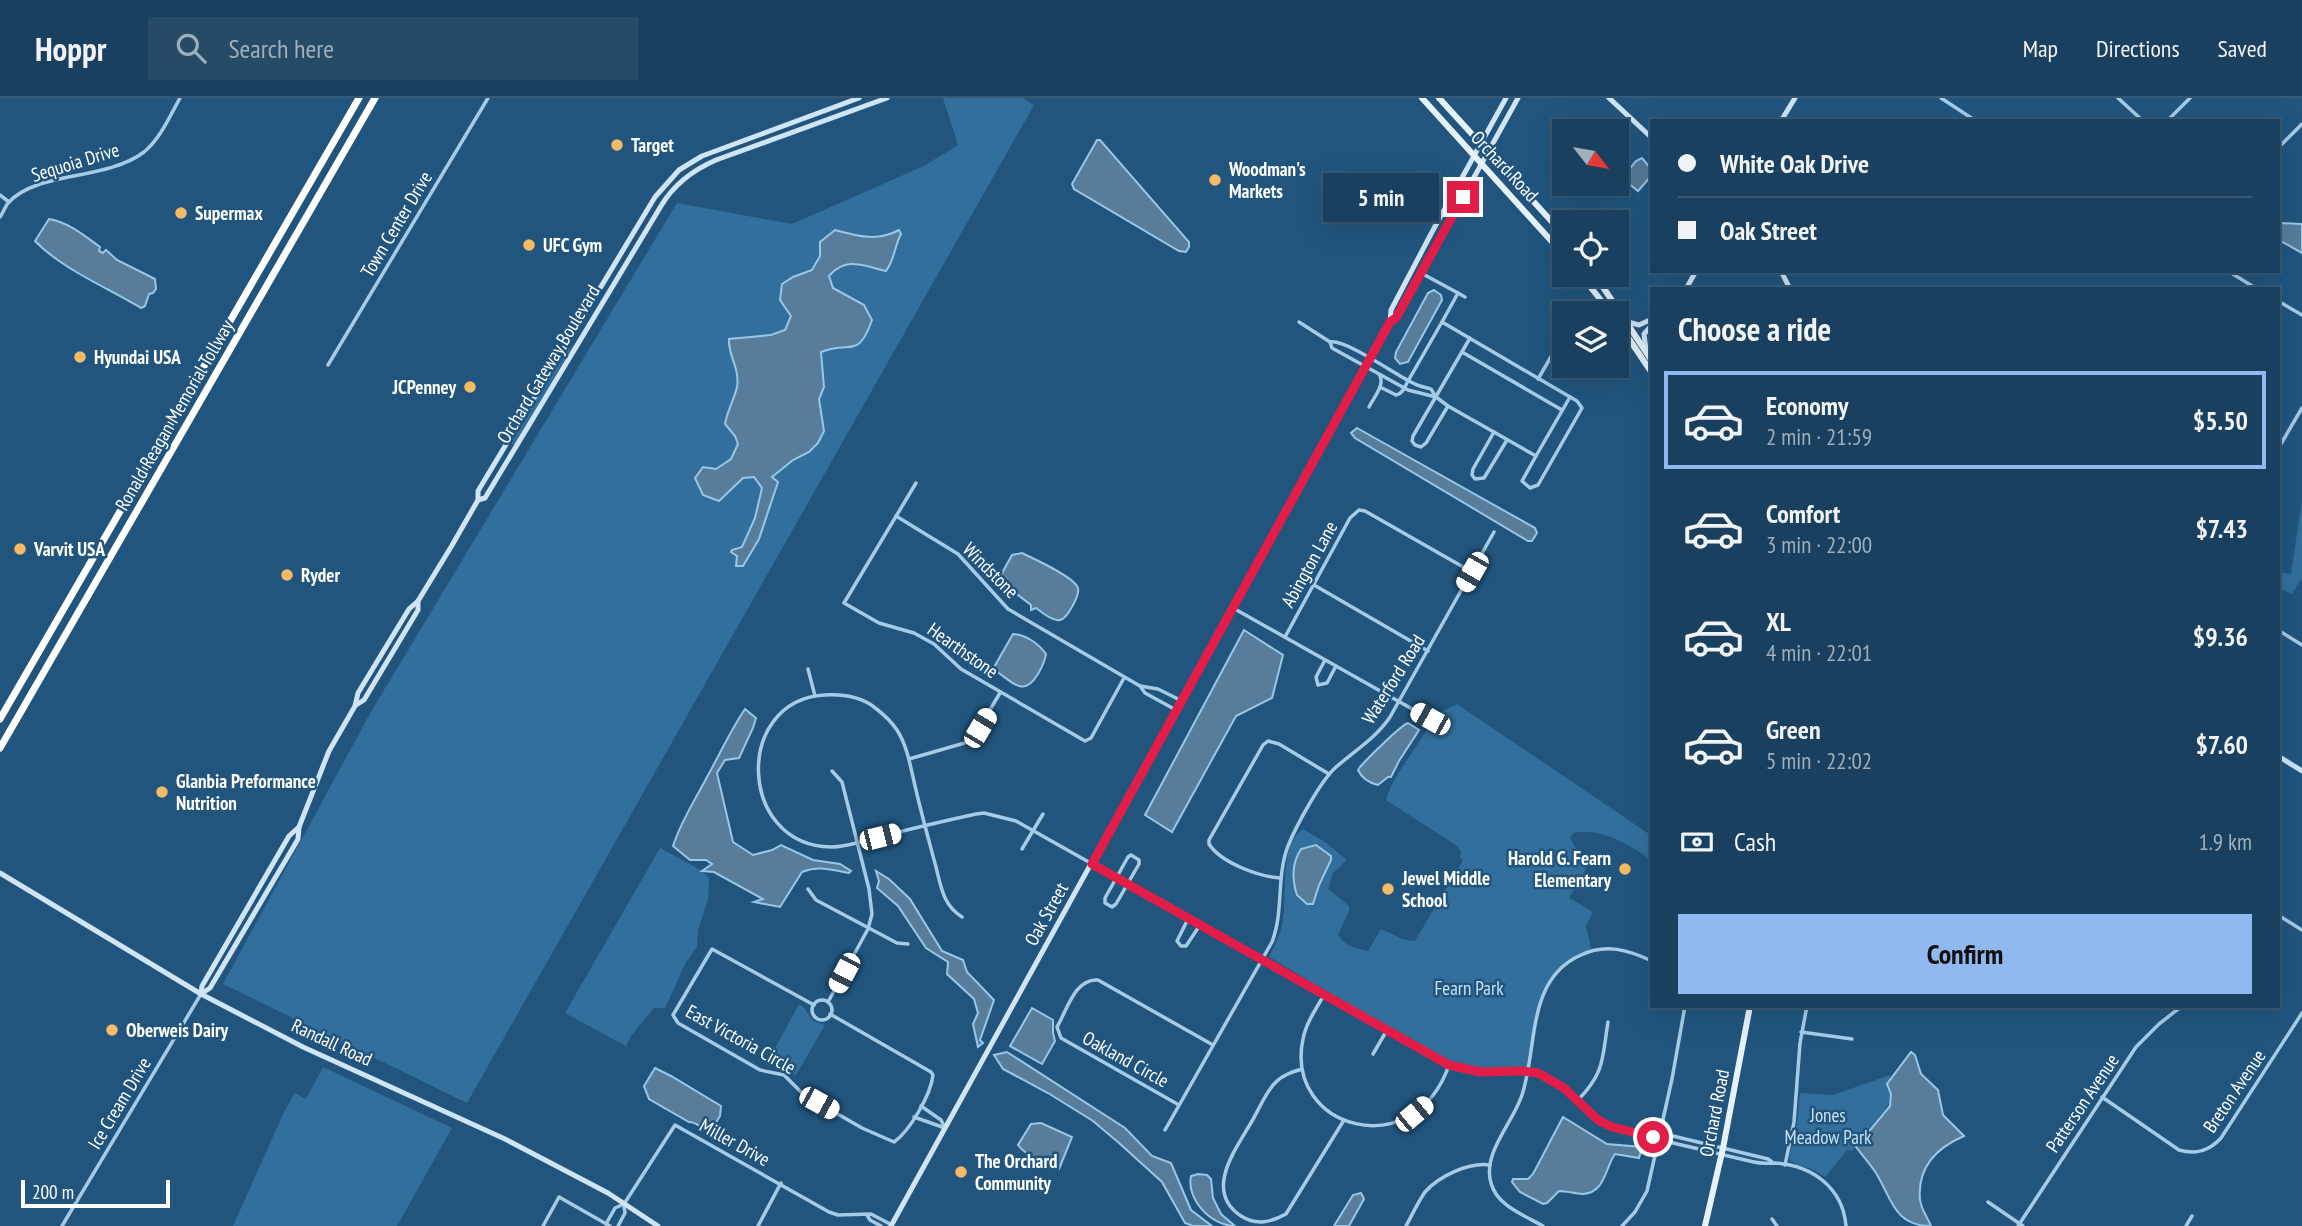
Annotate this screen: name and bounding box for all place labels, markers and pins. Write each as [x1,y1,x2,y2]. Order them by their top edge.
place label: Target [631,133,674,157]
marker: Target [609,137,625,153]
place label: Woodman's Markets [1228,157,1306,203]
marker: Woodman's Markets [1207,172,1223,188]
place label: Supermax [195,201,263,225]
marker: Supermax [173,205,189,221]
place label: UFC Gym [543,233,602,257]
marker: UFC Gym [521,237,537,253]
place label: Hyundai USA [94,345,181,369]
marker: Hyundai USA [72,349,88,365]
place label: JCPenney [392,375,456,399]
marker: JCPenney [462,379,478,395]
place label: Varvit USA [33,537,105,561]
marker: Varvit USA [12,541,28,557]
place label: Ryder [301,563,340,587]
marker: Ryder [279,567,295,583]
place label: Glanbia Preformance Nutrition [176,769,316,815]
marker: Glanbia Preformance Nutrition [154,784,170,800]
place label: Harold G. Fearn Elementary [1508,846,1611,892]
marker: Harold G. Fearn Elementary [1617,861,1633,877]
place label: Jewel Middle School [1401,866,1490,912]
marker: Jewel Middle School [1380,881,1396,897]
place label: Oberweis Dairy [126,1018,229,1042]
marker: Oberweis Dairy [104,1022,120,1038]
place label: The Orchard Community [975,1149,1057,1195]
marker: The Orchard Community [953,1164,969,1180]

